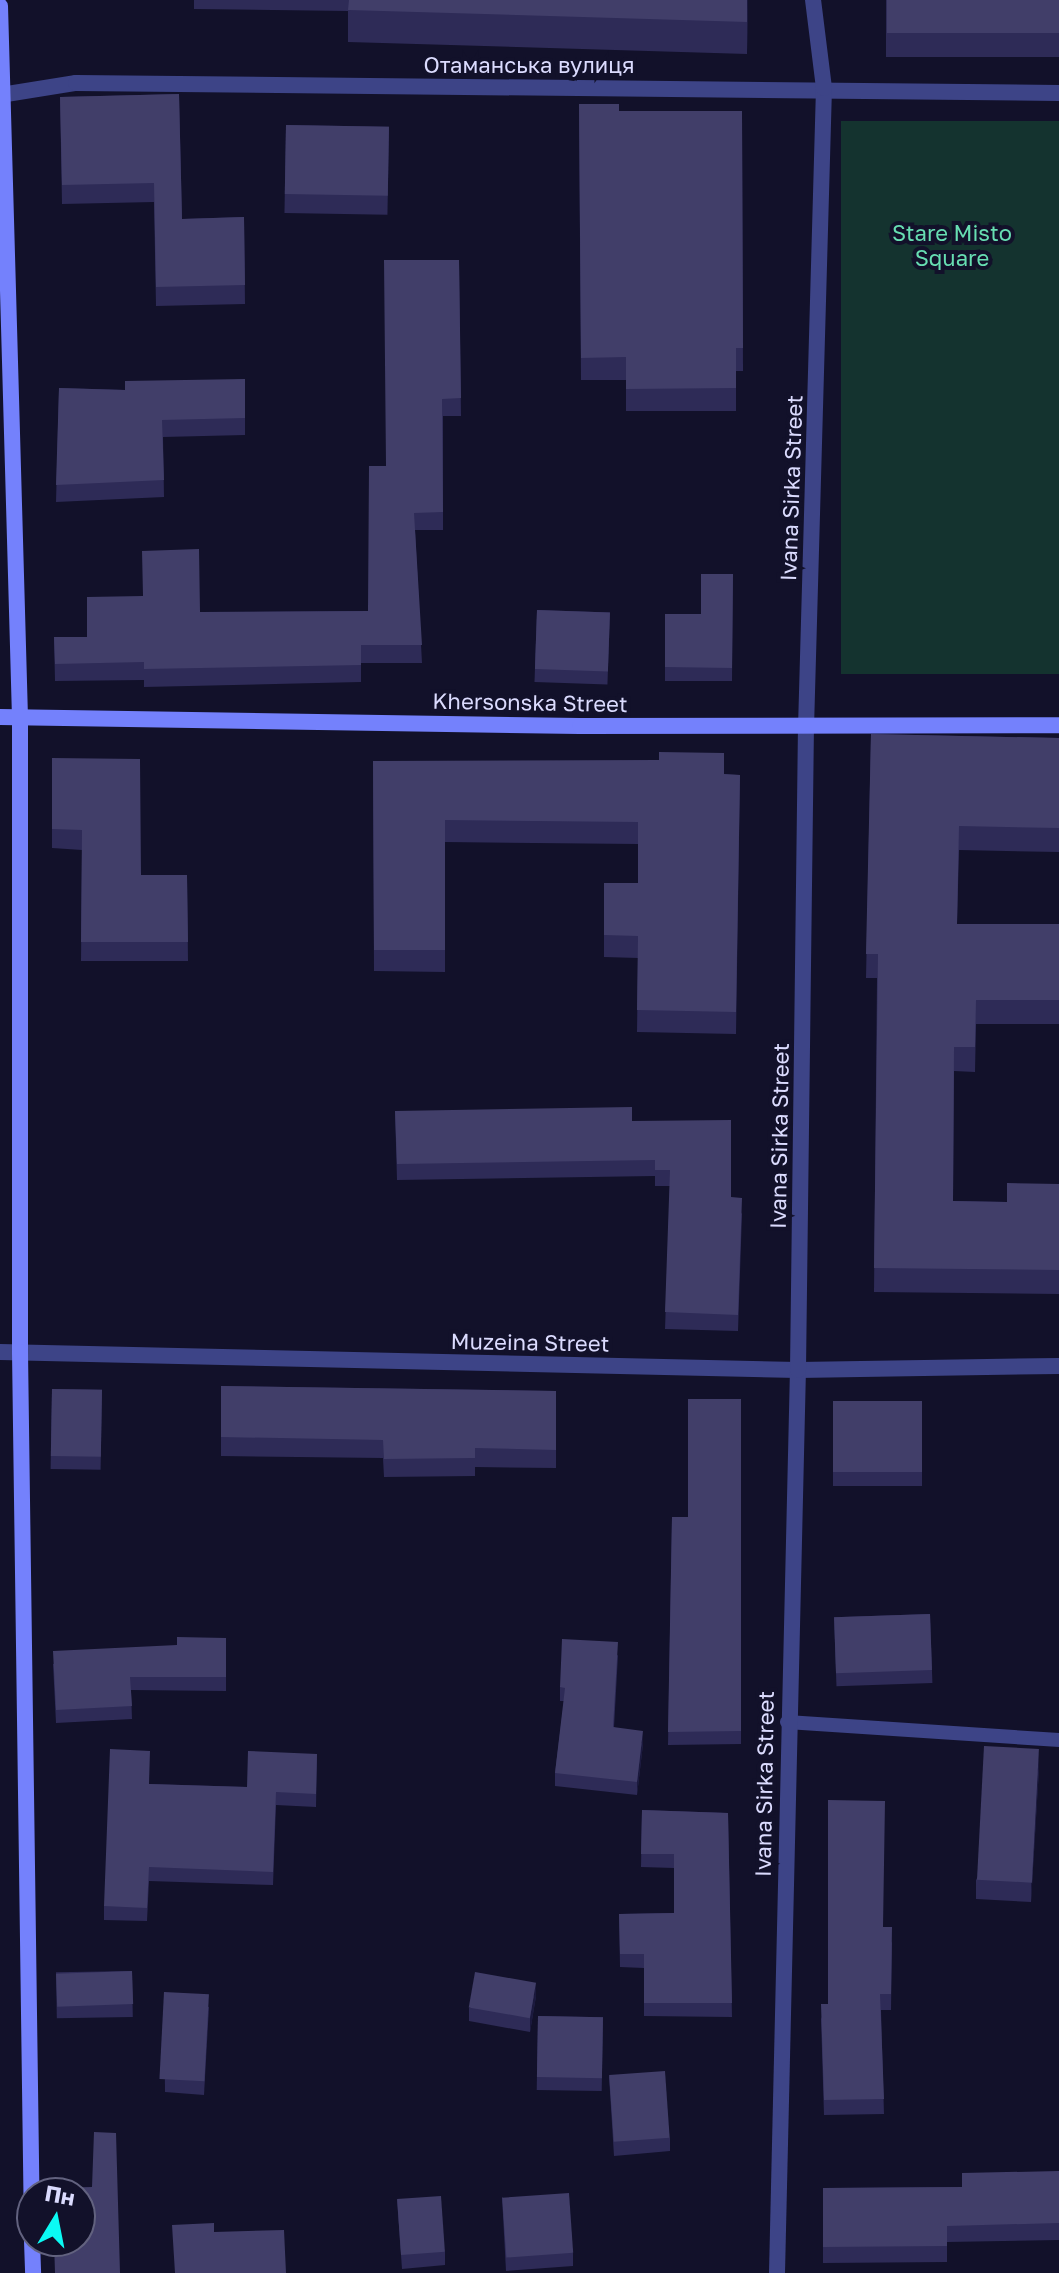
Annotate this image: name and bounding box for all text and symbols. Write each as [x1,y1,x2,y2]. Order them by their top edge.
street label: Отаманська вулиця [423,52,635,78]
park label: Stare Misto Square [892,219,1012,270]
street label: Ivana Sirka Street [775,394,807,582]
street label: Khersonska Street [432,687,628,717]
street label: Ivana Sirka Street [764,1043,794,1229]
street label: Muzeina Street [450,1327,610,1357]
street label: Ivana Sirka Street [749,1691,779,1877]
north arrow [16,2177,96,2257]
text: Пн [43,2179,77,2211]

